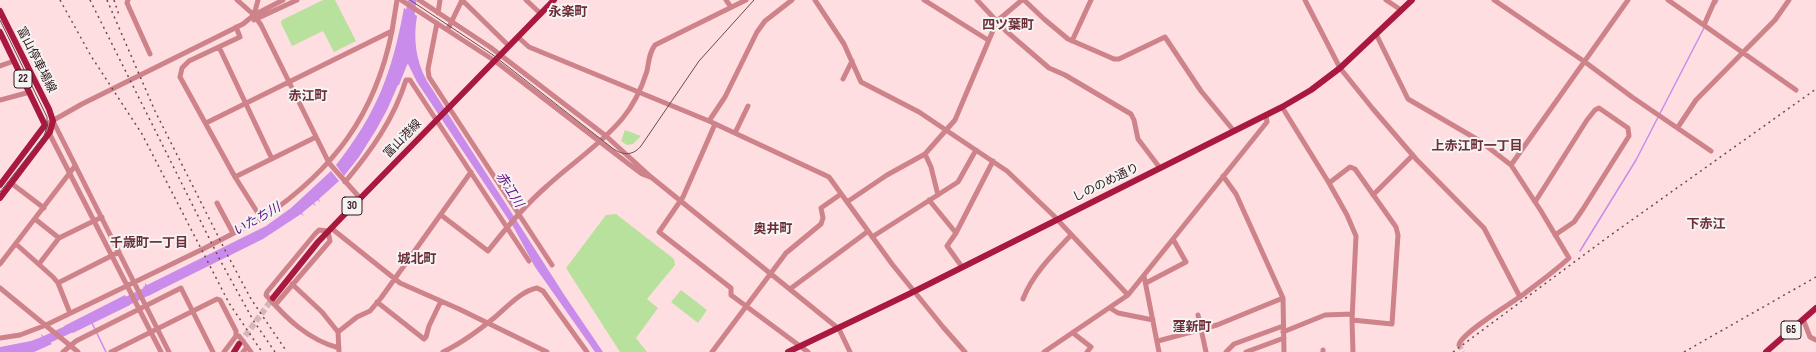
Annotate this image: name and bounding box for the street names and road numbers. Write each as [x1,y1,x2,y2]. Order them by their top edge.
street label: 富山停車場線 [13,25,59,95]
road number: 22 [14,70,32,88]
street label: 富山港線 [381,117,425,161]
street label: しののめ通り [1070,161,1142,205]
road number: 30 [342,197,362,215]
road number: 65 [1781,321,1801,339]

